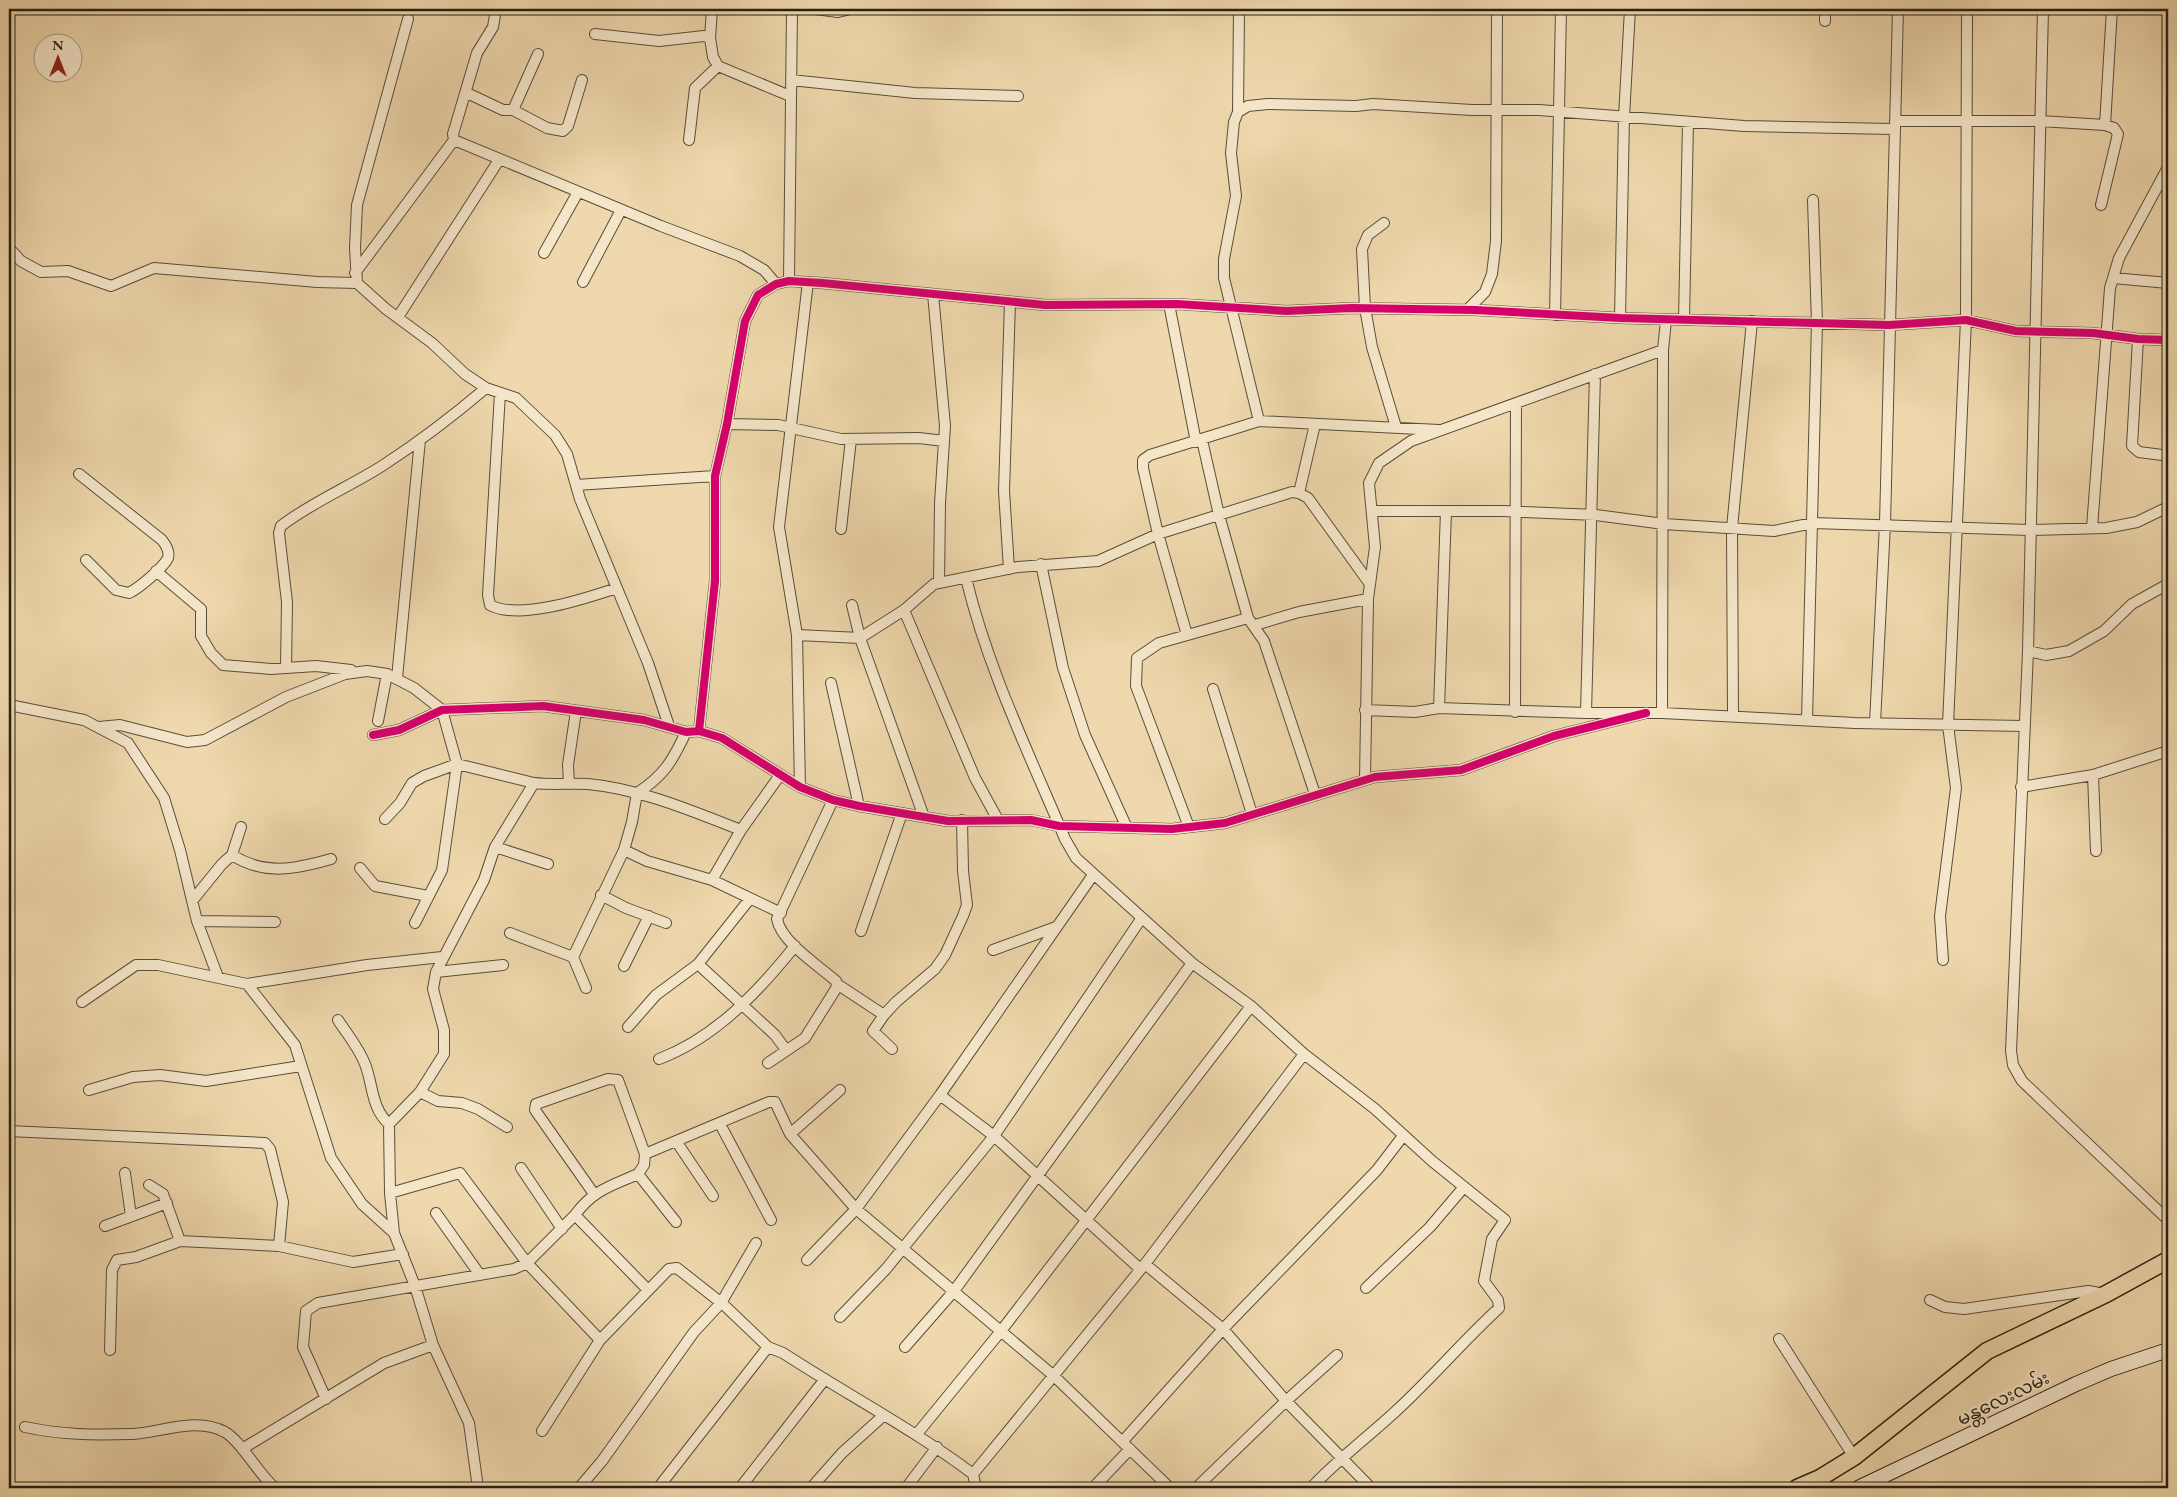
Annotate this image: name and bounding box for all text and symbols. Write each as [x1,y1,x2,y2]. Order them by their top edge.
north arrow [32,32,82,82]
text: N [52,36,64,54]
street label: မန္တလေးလမ်း [1953,1365,2055,1434]

